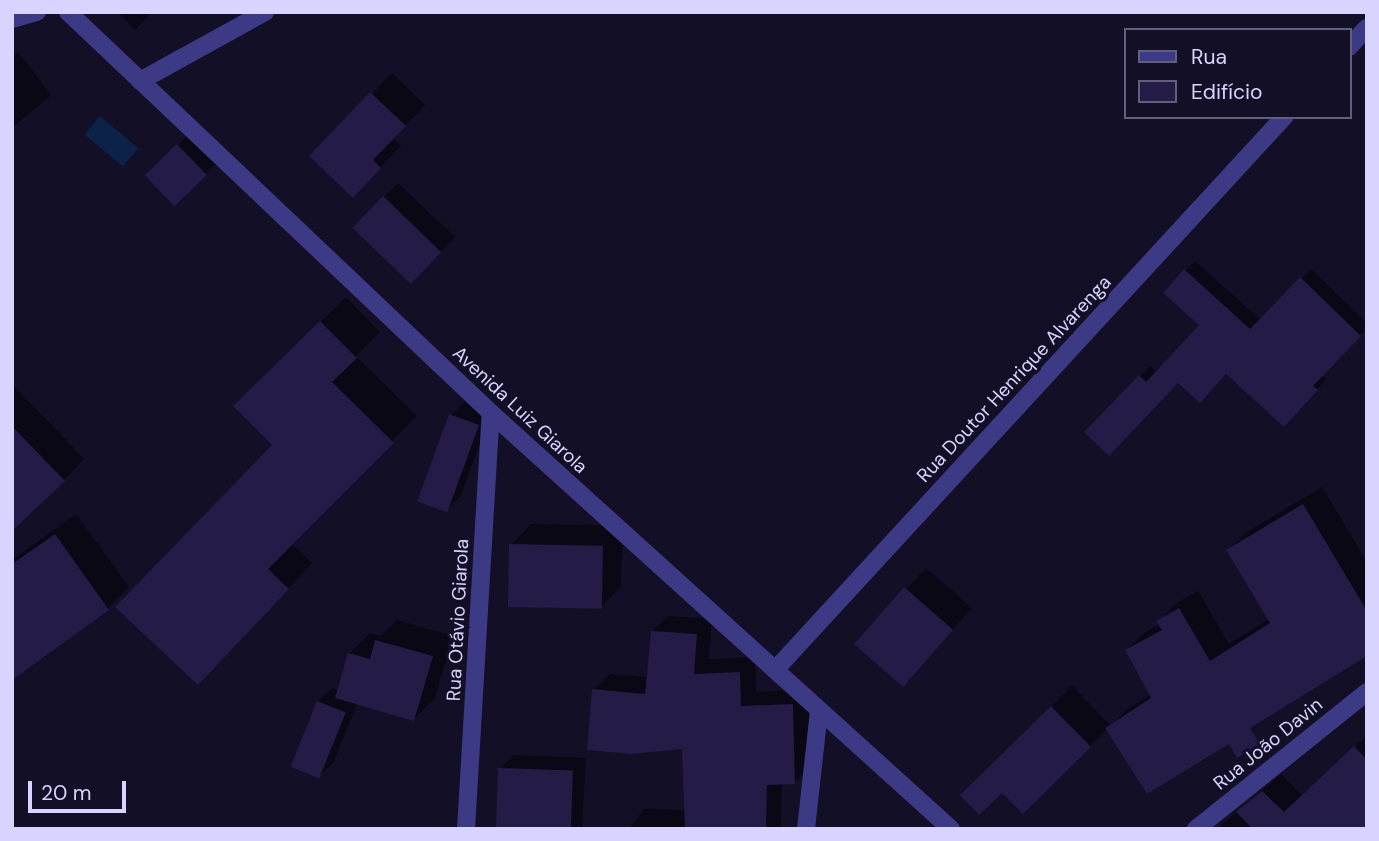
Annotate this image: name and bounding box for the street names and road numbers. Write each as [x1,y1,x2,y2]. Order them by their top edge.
street label: Rua Doutor Henrique Alvarenga [912,271,1116,487]
street label: Avenida Luiz Giarola [448,342,592,478]
street label: Rua Otávio Giarola [442,538,474,702]
street label: Rua João Davin [1209,693,1327,795]

